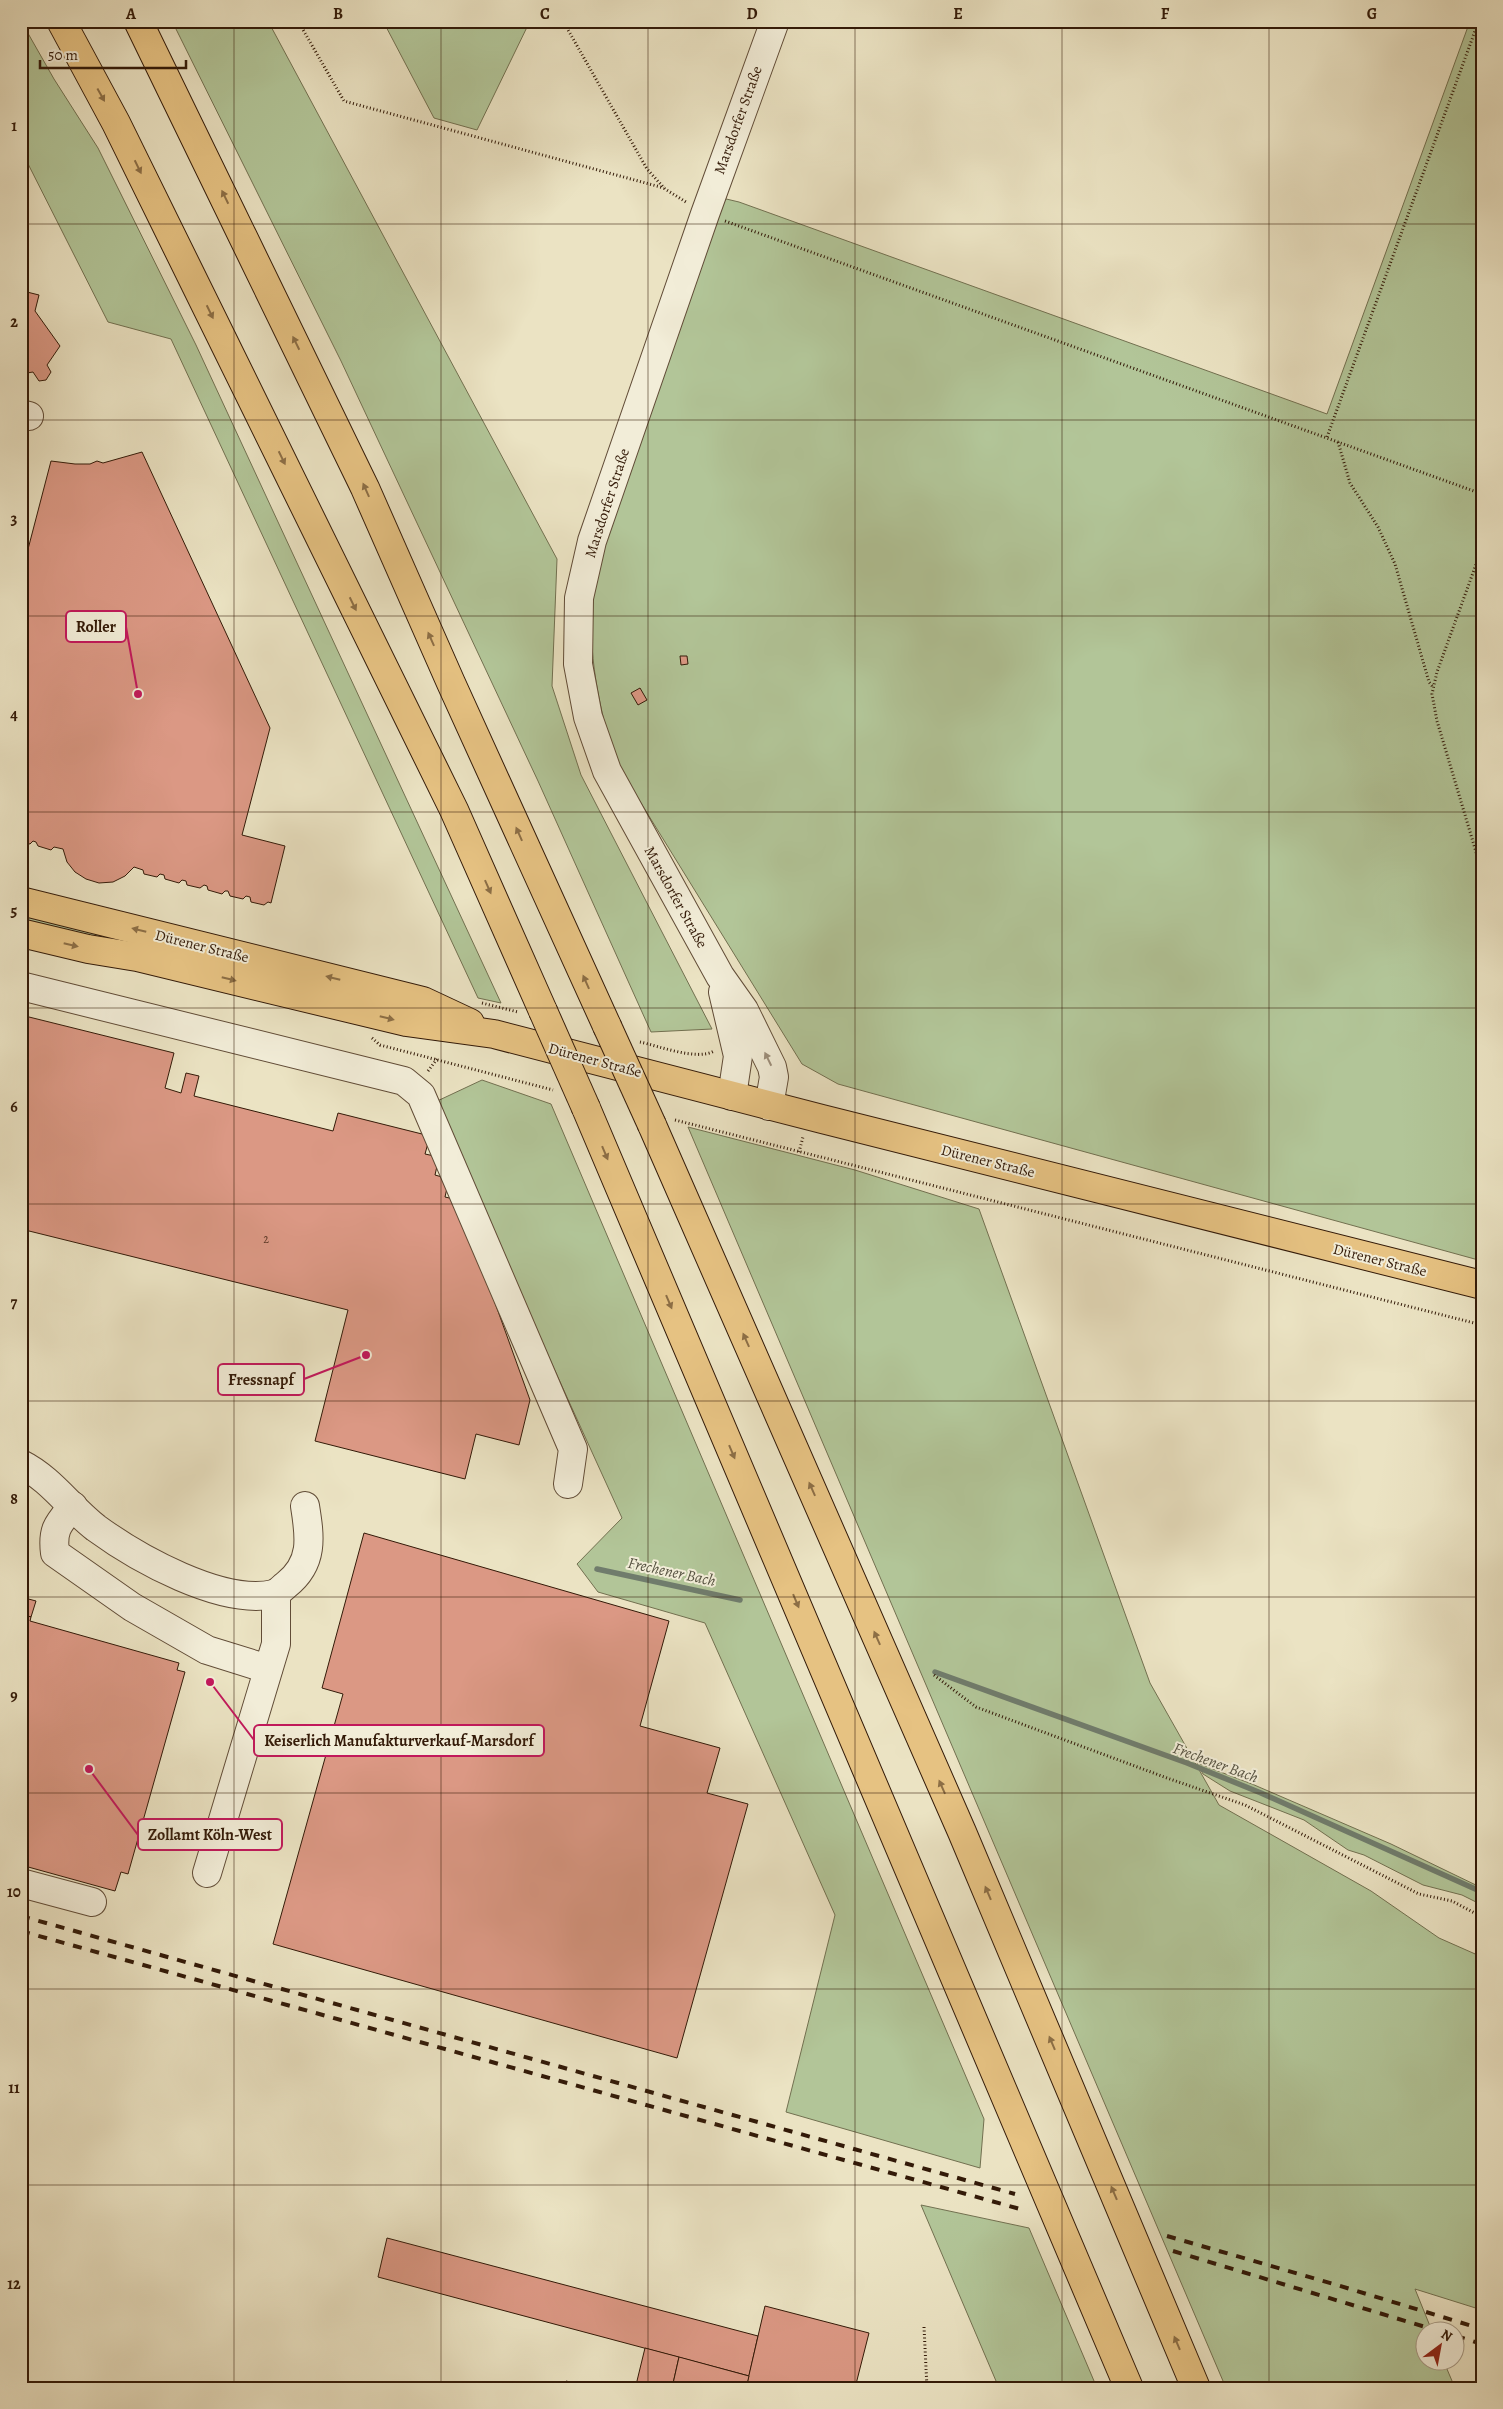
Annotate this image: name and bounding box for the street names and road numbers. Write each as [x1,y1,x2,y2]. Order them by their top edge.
street label: Marsdorfer Straße [709,63,767,177]
street label: Marsdorfer Straße [580,446,634,560]
street label: Marsdorfer Straße [640,842,712,952]
street label: Dürener Straße [153,925,251,967]
street label: Dürener Straße [546,1038,644,1082]
street label: Dürener Straße [939,1140,1037,1182]
street label: Dürener Straße [1331,1239,1429,1281]

